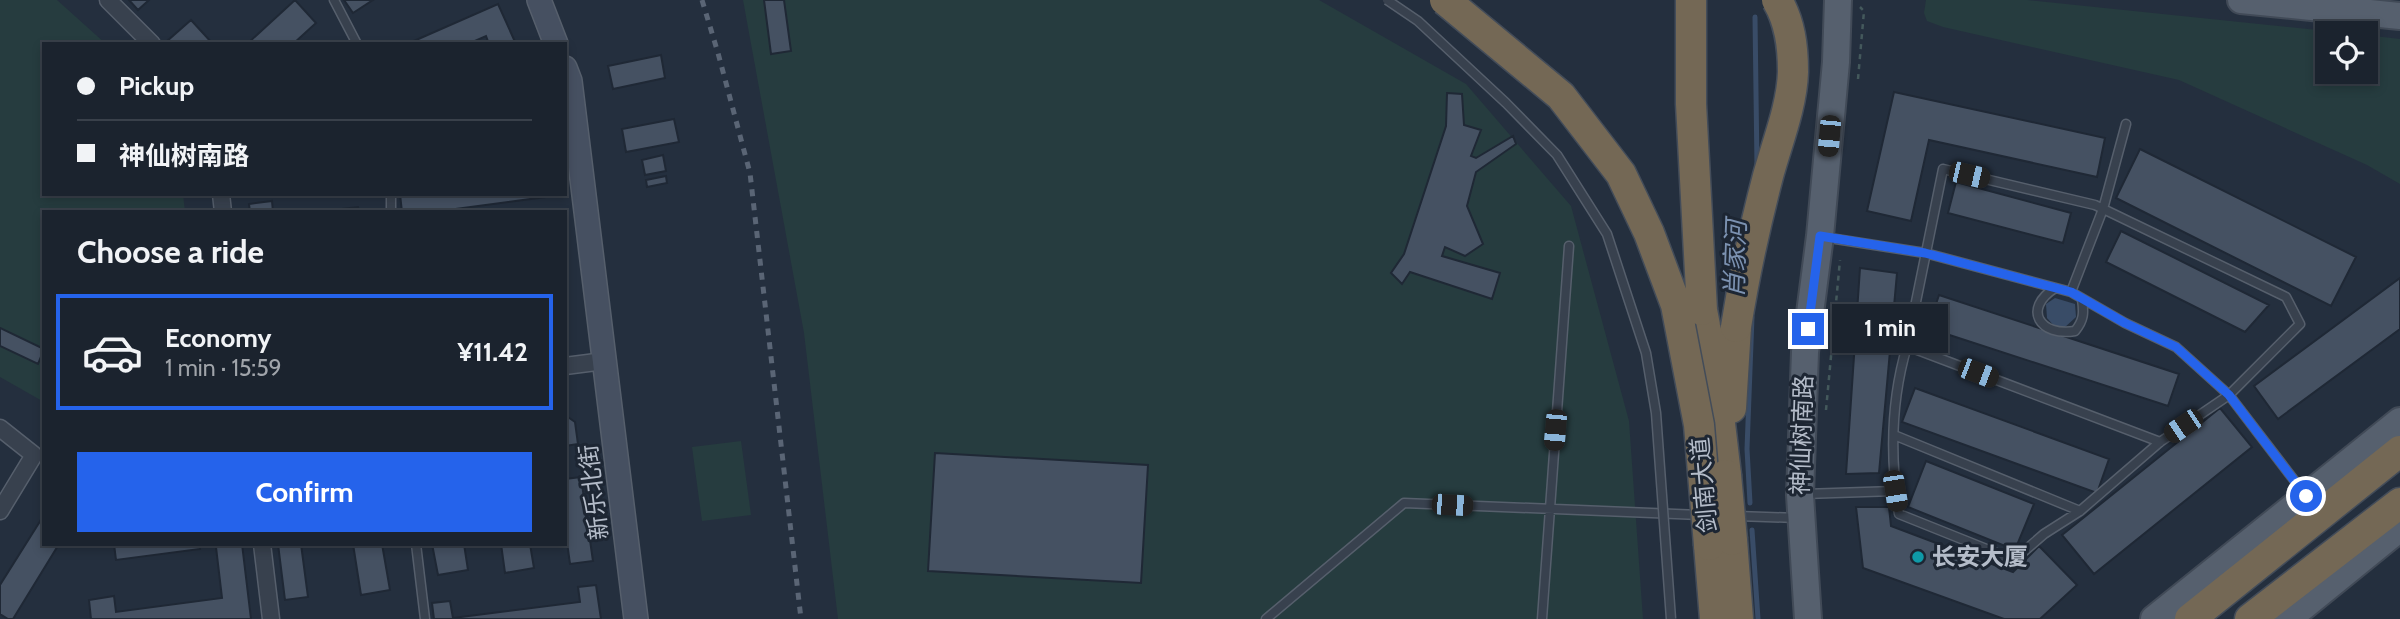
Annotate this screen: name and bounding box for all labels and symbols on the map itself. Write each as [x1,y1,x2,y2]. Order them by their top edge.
car [1817,114,1842,158]
car [1947,160,1992,190]
water label: 肖家河 [1718,214,1753,299]
callout: 1 min [1832,304,1948,354]
route end [1792,313,1824,345]
car [1955,356,2002,390]
street label: 神仙树南路 [1785,375,1818,495]
car [2160,406,2207,446]
car [1543,408,1568,452]
street label: 剑南大道 [1685,436,1722,534]
street label: 新乐北街 [573,443,614,541]
car [1882,469,1909,513]
route start [2290,480,2322,512]
car [1431,493,1474,517]
place label: 长安大厦 [1932,542,2028,571]
marker: 长安大厦 [1910,549,1926,565]

